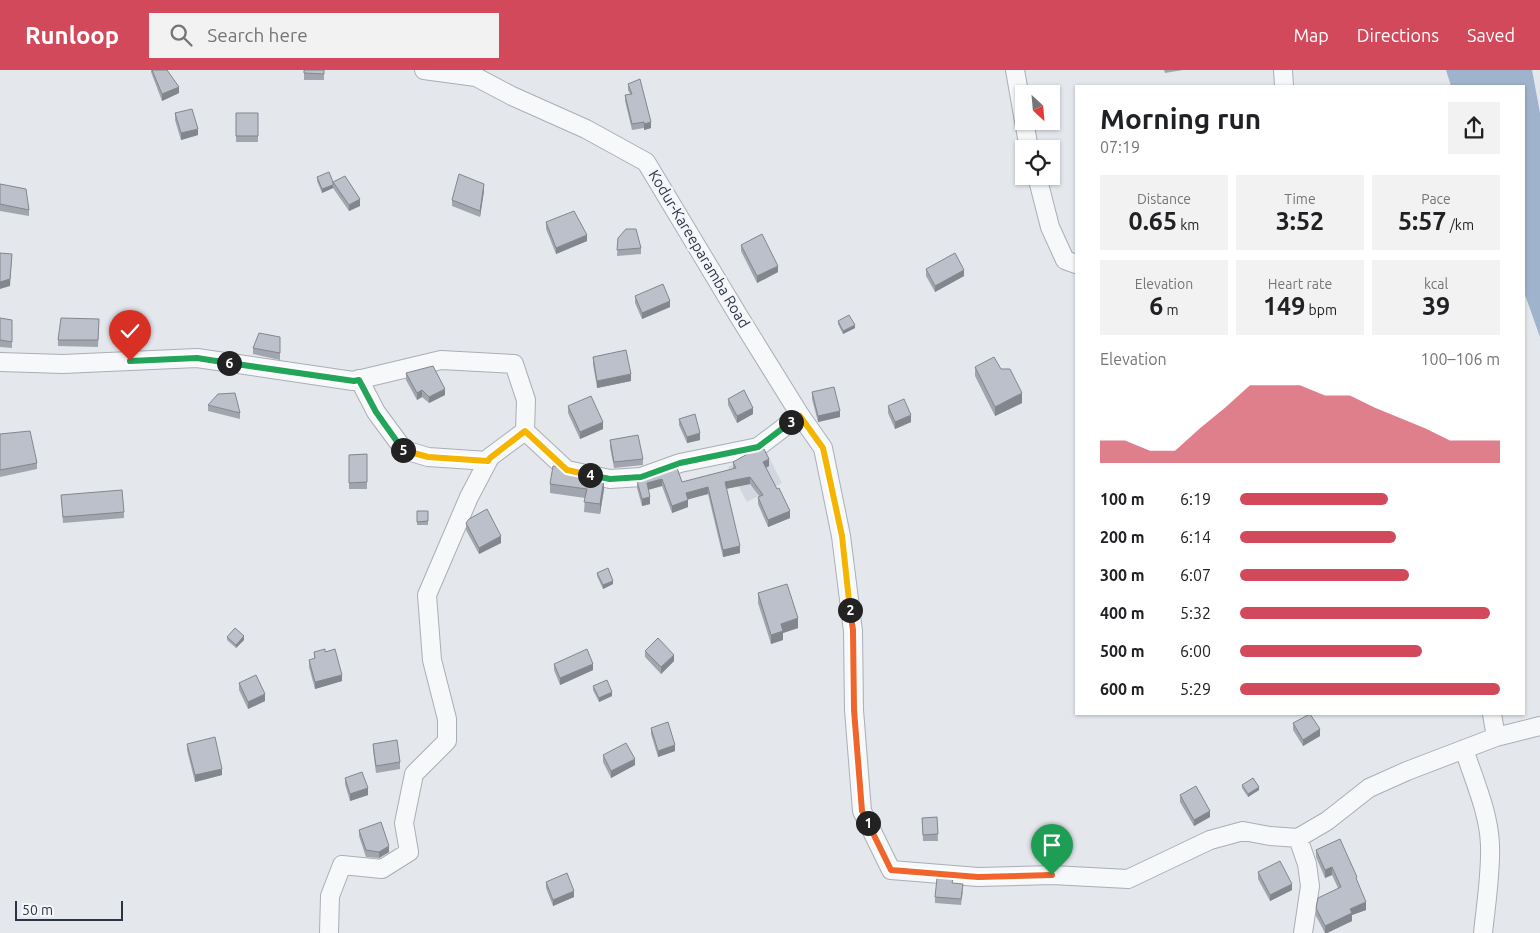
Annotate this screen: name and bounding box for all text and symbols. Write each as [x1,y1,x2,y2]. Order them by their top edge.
search box [149,13,499,58]
icon: search [167,21,195,49]
text: Runloop [25,22,119,49]
text: Search here [207,24,308,46]
text: Map [1293,25,1329,45]
text: Directions [1357,25,1439,45]
text: Saved [1467,25,1515,45]
north arrow [1015,85,1060,130]
map controls [1015,85,1060,185]
button: share [1448,102,1500,154]
text: Morning run [1100,103,1261,134]
text: 07:19 [1100,138,1140,156]
button: locate [1015,140,1060,185]
street label: Kodur-Kareeparamba Road [645,167,753,331]
text: Distance [1137,191,1191,207]
text: Time [1284,191,1316,207]
text: Pace [1421,191,1451,207]
text: 0.65 [1129,207,1177,235]
text: 3:52 [1276,207,1324,235]
text: 5:57 [1398,207,1446,235]
text: km [1177,217,1199,233]
text: /km [1446,217,1474,233]
text: Elevation [1135,276,1193,292]
text: Heart rate [1268,276,1332,292]
text: kcal [1424,276,1448,292]
text: 6 [1149,292,1163,320]
text: 149 [1263,292,1305,320]
text: 39 [1422,292,1450,320]
text: m [1163,302,1179,318]
text: bpm [1305,302,1337,318]
pin [109,310,151,361]
icon: check [116,317,144,345]
pin: 6 [216,350,242,376]
text: Elevation [1100,350,1167,368]
text: 100–106 m [1420,350,1500,368]
text: 6 [226,355,233,371]
pin: 3 [778,410,804,434]
text: 3 [788,414,795,430]
pin: 5 [390,438,416,462]
text: 5 [400,442,407,458]
pin: 4 [578,462,602,488]
text: 4 [587,467,594,483]
text: 100 m [1100,490,1145,508]
text: 6:19 [1180,490,1211,508]
text: 200 m [1100,528,1145,546]
text: 6:14 [1180,528,1211,546]
text: 300 m [1100,566,1145,584]
text: 6:07 [1180,566,1211,584]
pin: 2 [838,598,862,622]
text: 2 [847,602,854,618]
text: 400 m [1100,604,1145,622]
text: 5:32 [1180,604,1211,622]
text: 500 m [1100,642,1145,660]
text: 6:00 [1180,642,1211,660]
text: 600 m [1100,680,1145,698]
text: 5:29 [1180,680,1211,698]
pin: 1 [856,810,880,836]
text: 1 [865,815,872,831]
pin [1031,824,1073,875]
icon: arrive [1038,831,1066,859]
scale bar [15,898,122,921]
text: 50 m [22,902,53,918]

